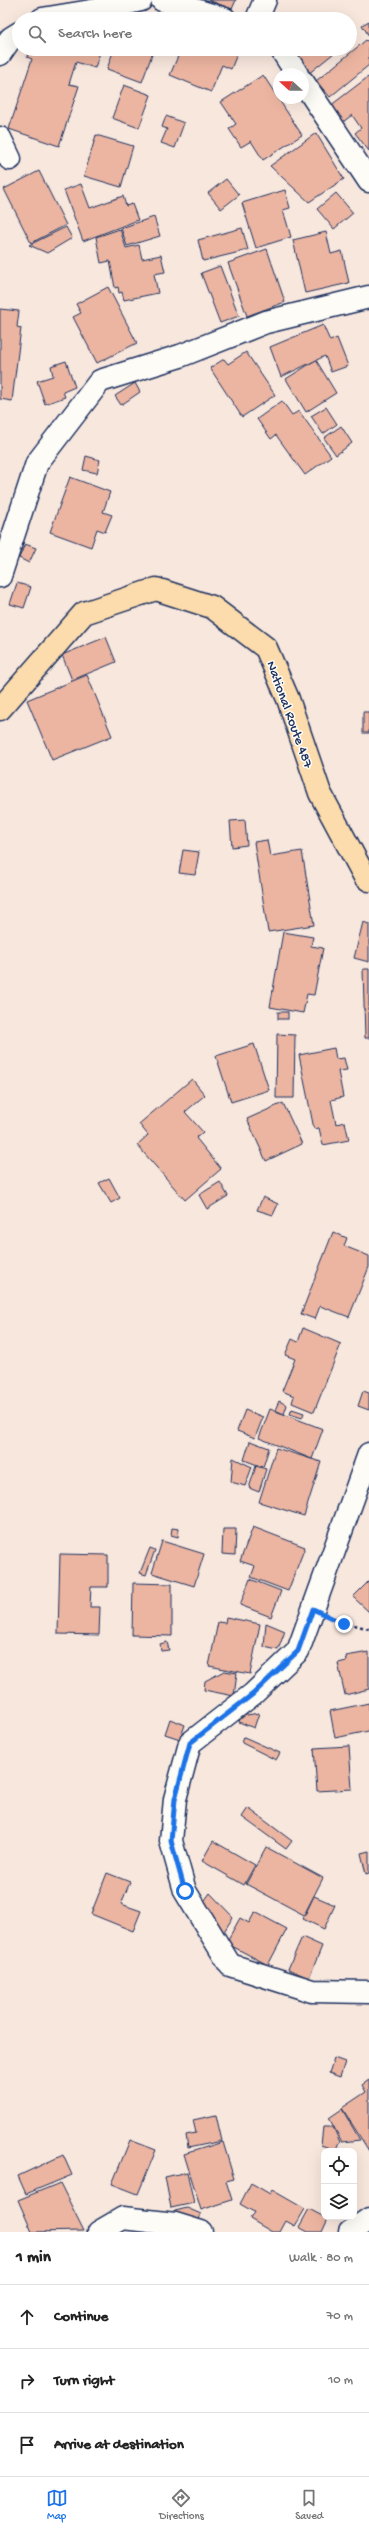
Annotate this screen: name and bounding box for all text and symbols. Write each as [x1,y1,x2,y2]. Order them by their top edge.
search box [12,12,357,56]
icon: search [26,23,48,45]
text: Search here [58,25,132,43]
north arrow [273,68,309,104]
street label: National Route 487 [261,659,316,771]
route end [335,1615,353,1633]
route start [176,1882,194,1900]
map controls [321,2148,357,2220]
button: locate [321,2148,357,2184]
button: layers [321,2184,357,2220]
text: 1 min [16,2248,51,2268]
text: Walk · 80 m [289,2251,353,2266]
icon: ahead [16,2306,38,2328]
text: Continue [54,2308,108,2326]
text: 70 m [327,2309,353,2324]
icon: right [16,2370,38,2392]
text: Turn right [54,2372,114,2390]
text: 10 m [328,2373,353,2388]
icon: arrive [16,2434,38,2456]
text: Arrive at destination [54,2436,184,2454]
tab: Map [46,2487,68,2523]
tab: Directions [159,2487,204,2523]
tab: Saved [295,2487,323,2523]

